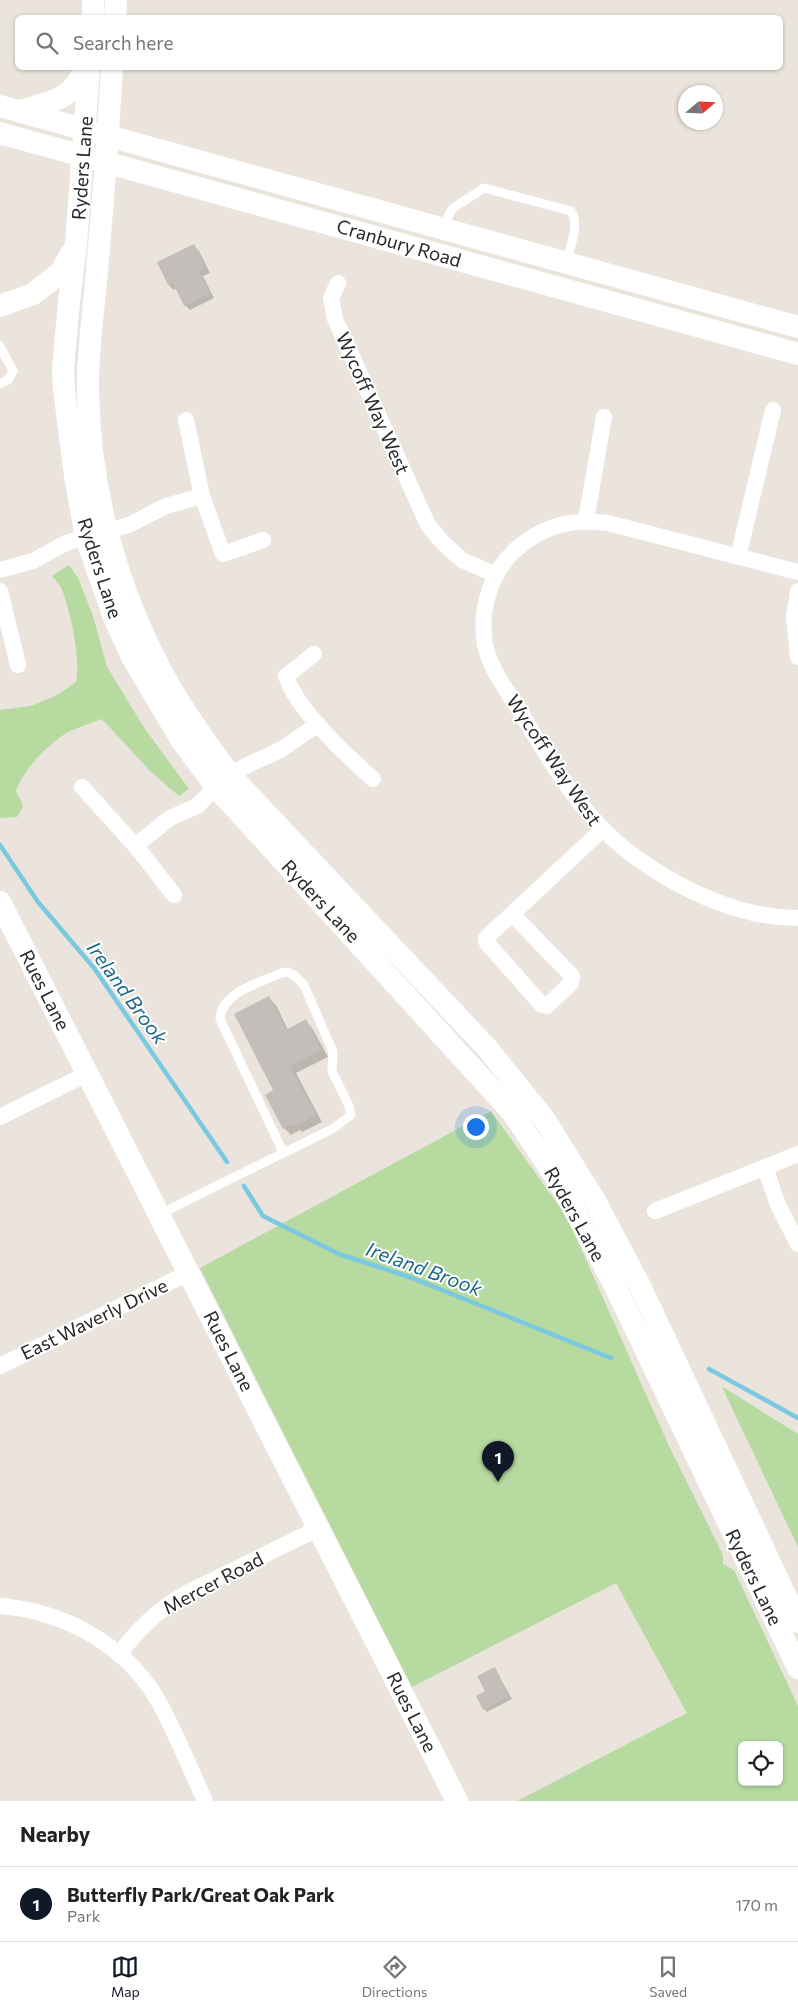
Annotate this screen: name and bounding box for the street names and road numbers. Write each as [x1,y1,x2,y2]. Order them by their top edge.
street label: Ryders Lane [66,115,97,221]
street label: Cranbury Road [334,214,464,271]
street label: Wycoff Way West [332,328,415,478]
street label: Ryders Lane [73,515,128,621]
street label: Wycoff Way West [502,690,607,830]
street label: Ryders Lane [277,855,365,947]
street label: Rues Lane [15,946,76,1034]
street label: Ryders Lane [540,1163,611,1265]
street label: East Waverly Drive [17,1273,171,1364]
street label: Rues Lane [199,1307,260,1395]
street label: Ryders Lane [721,1525,788,1629]
street label: Mercer Road [159,1546,267,1619]
street label: Rues Lane [382,1668,443,1756]

